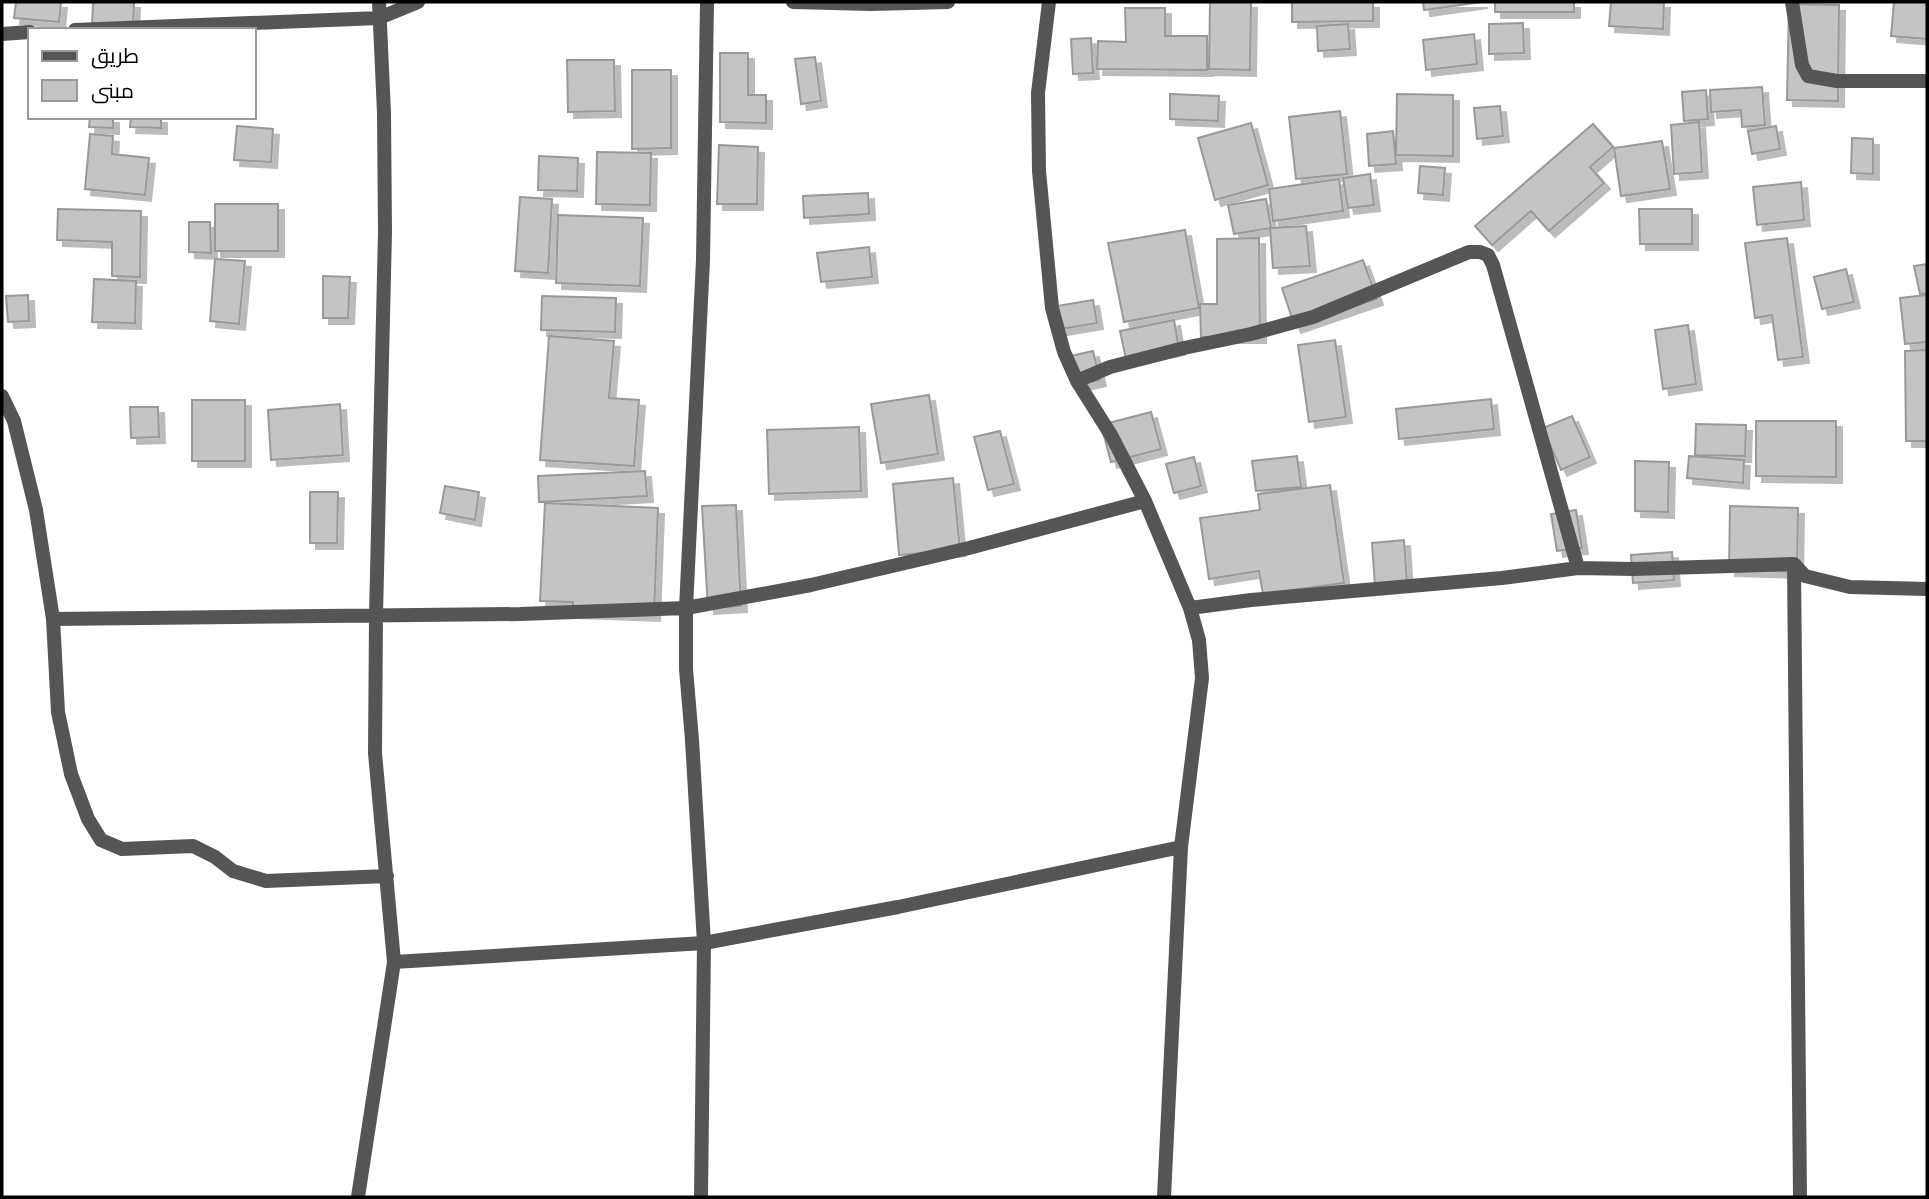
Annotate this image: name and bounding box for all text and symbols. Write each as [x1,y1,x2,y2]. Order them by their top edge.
legend [28,28,256,119]
text: طريق [91,42,139,69]
text: مبنى [91,77,134,104]

